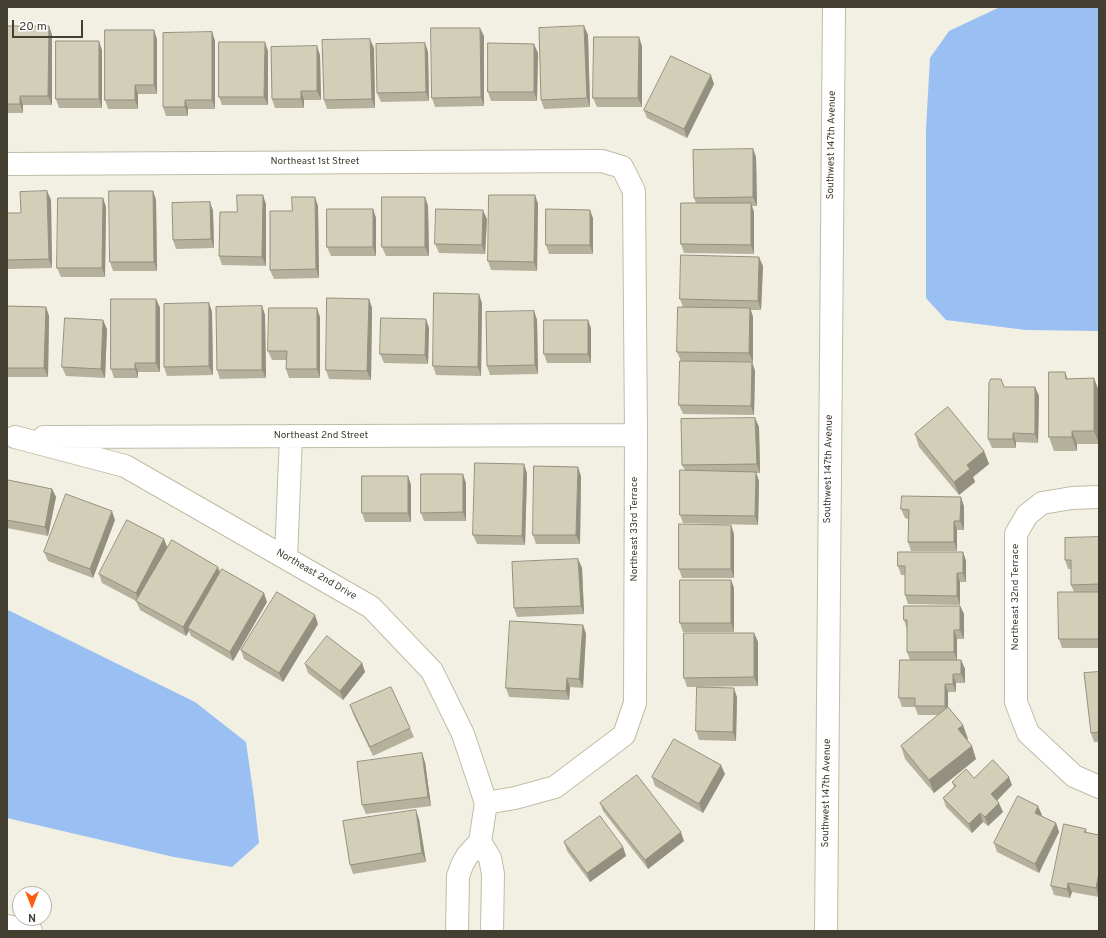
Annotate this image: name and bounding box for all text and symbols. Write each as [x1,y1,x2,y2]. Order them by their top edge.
scale bar [14,12,85,38]
text: 20 m [19,19,47,35]
street label: Southwest 147th Avenue [825,91,839,199]
street label: Northeast 1st Street [270,156,360,168]
street label: Southwest 147th Avenue [822,415,836,523]
street label: Northeast 2nd Street [274,430,368,442]
street label: Northeast 33rd Terrace [629,477,641,581]
street label: Northeast 32nd Terrace [1010,544,1022,650]
street label: Northeast 2nd Drive [274,547,358,603]
street label: Southwest 147th Avenue [820,739,834,847]
north arrow [12,886,52,926]
text: N [28,910,36,924]

